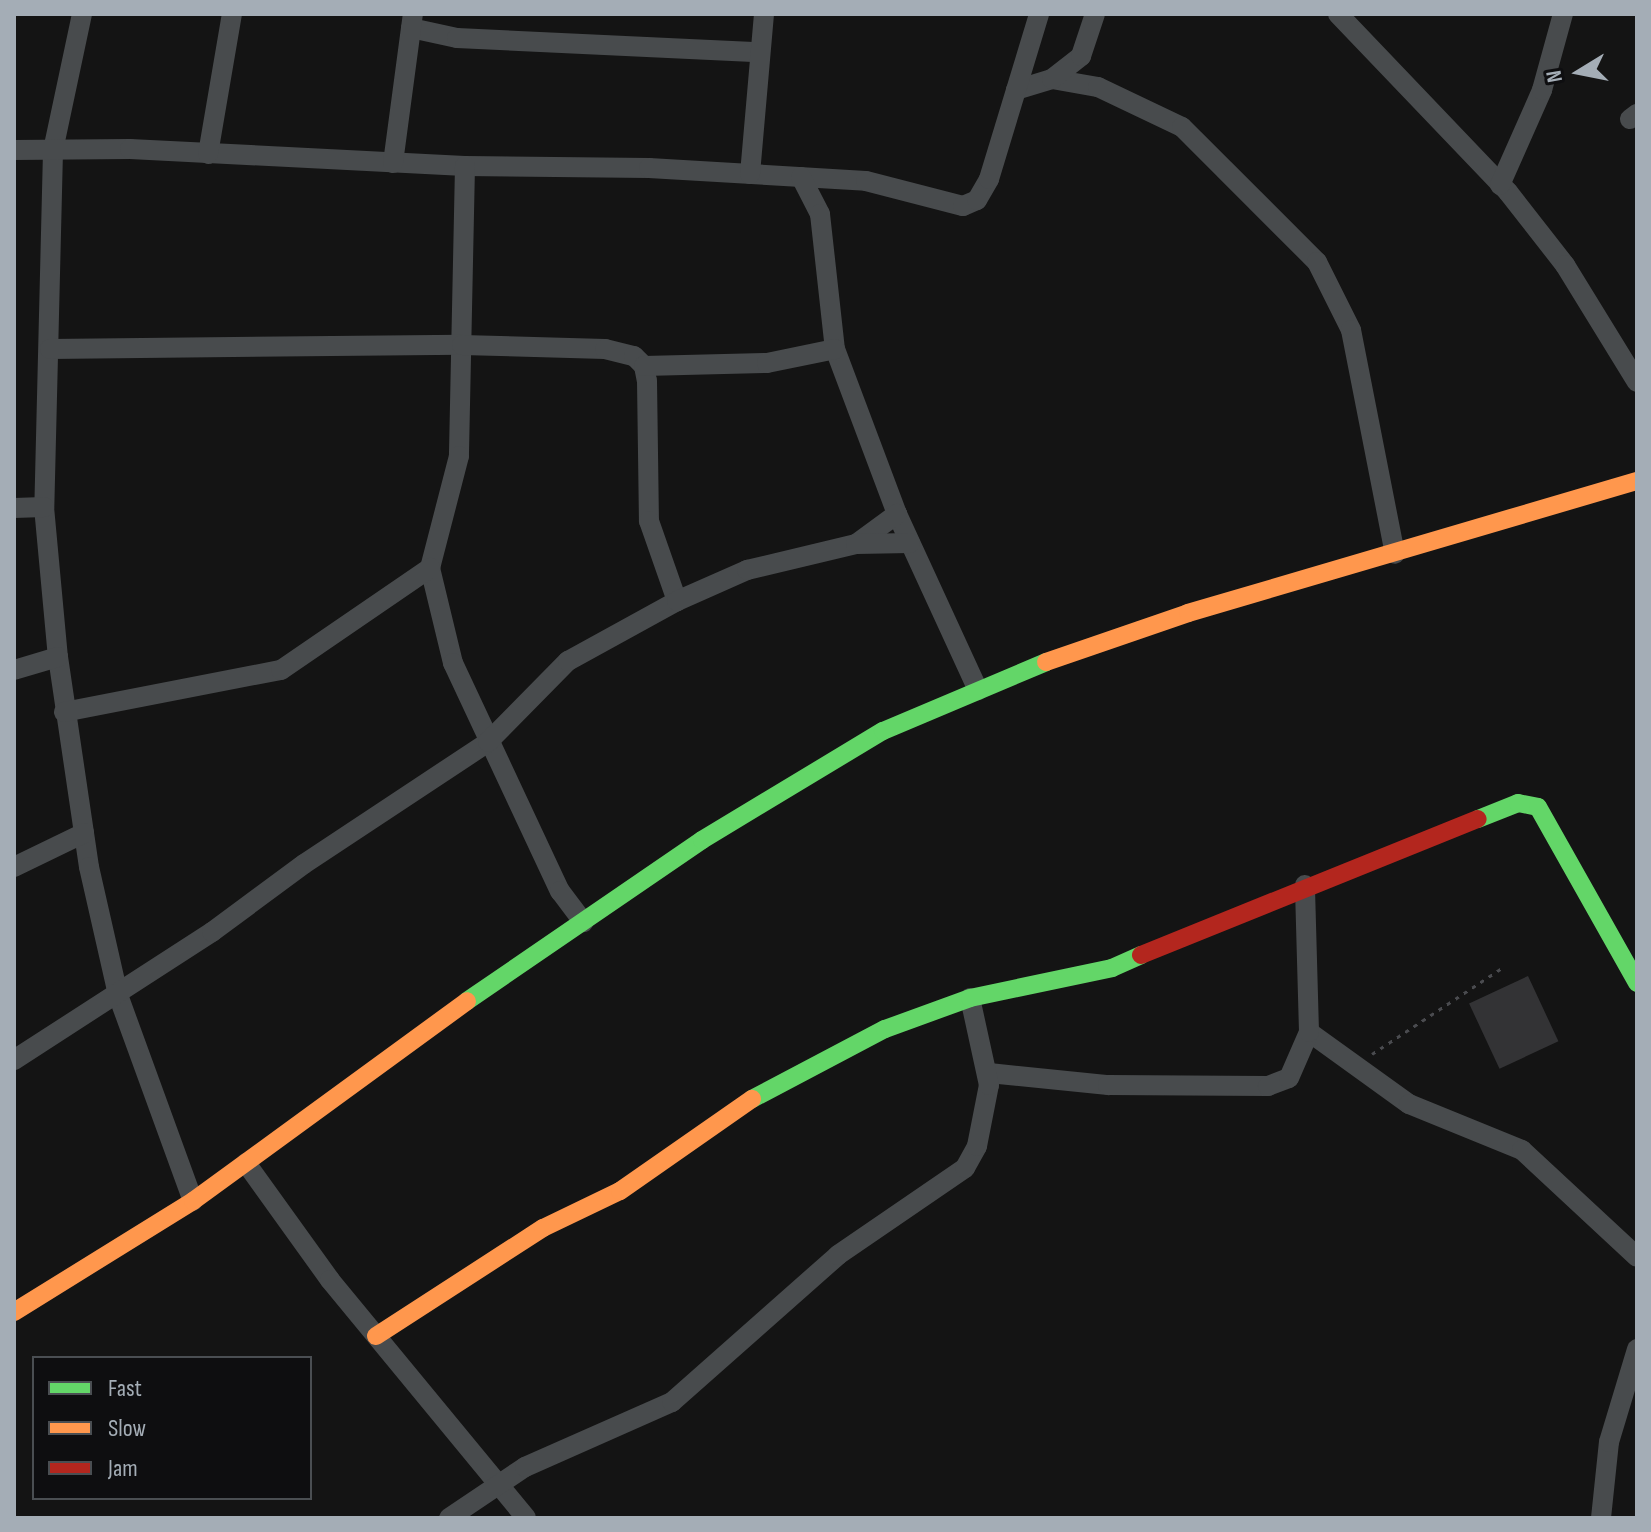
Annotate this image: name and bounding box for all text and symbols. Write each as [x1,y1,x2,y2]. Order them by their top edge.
north arrow [1539,32,1619,112]
text: N [1541,68,1569,84]
legend [32,1356,312,1500]
text: Fast [108,1374,142,1403]
text: Slow [108,1414,146,1443]
text: Jam [108,1454,138,1483]

